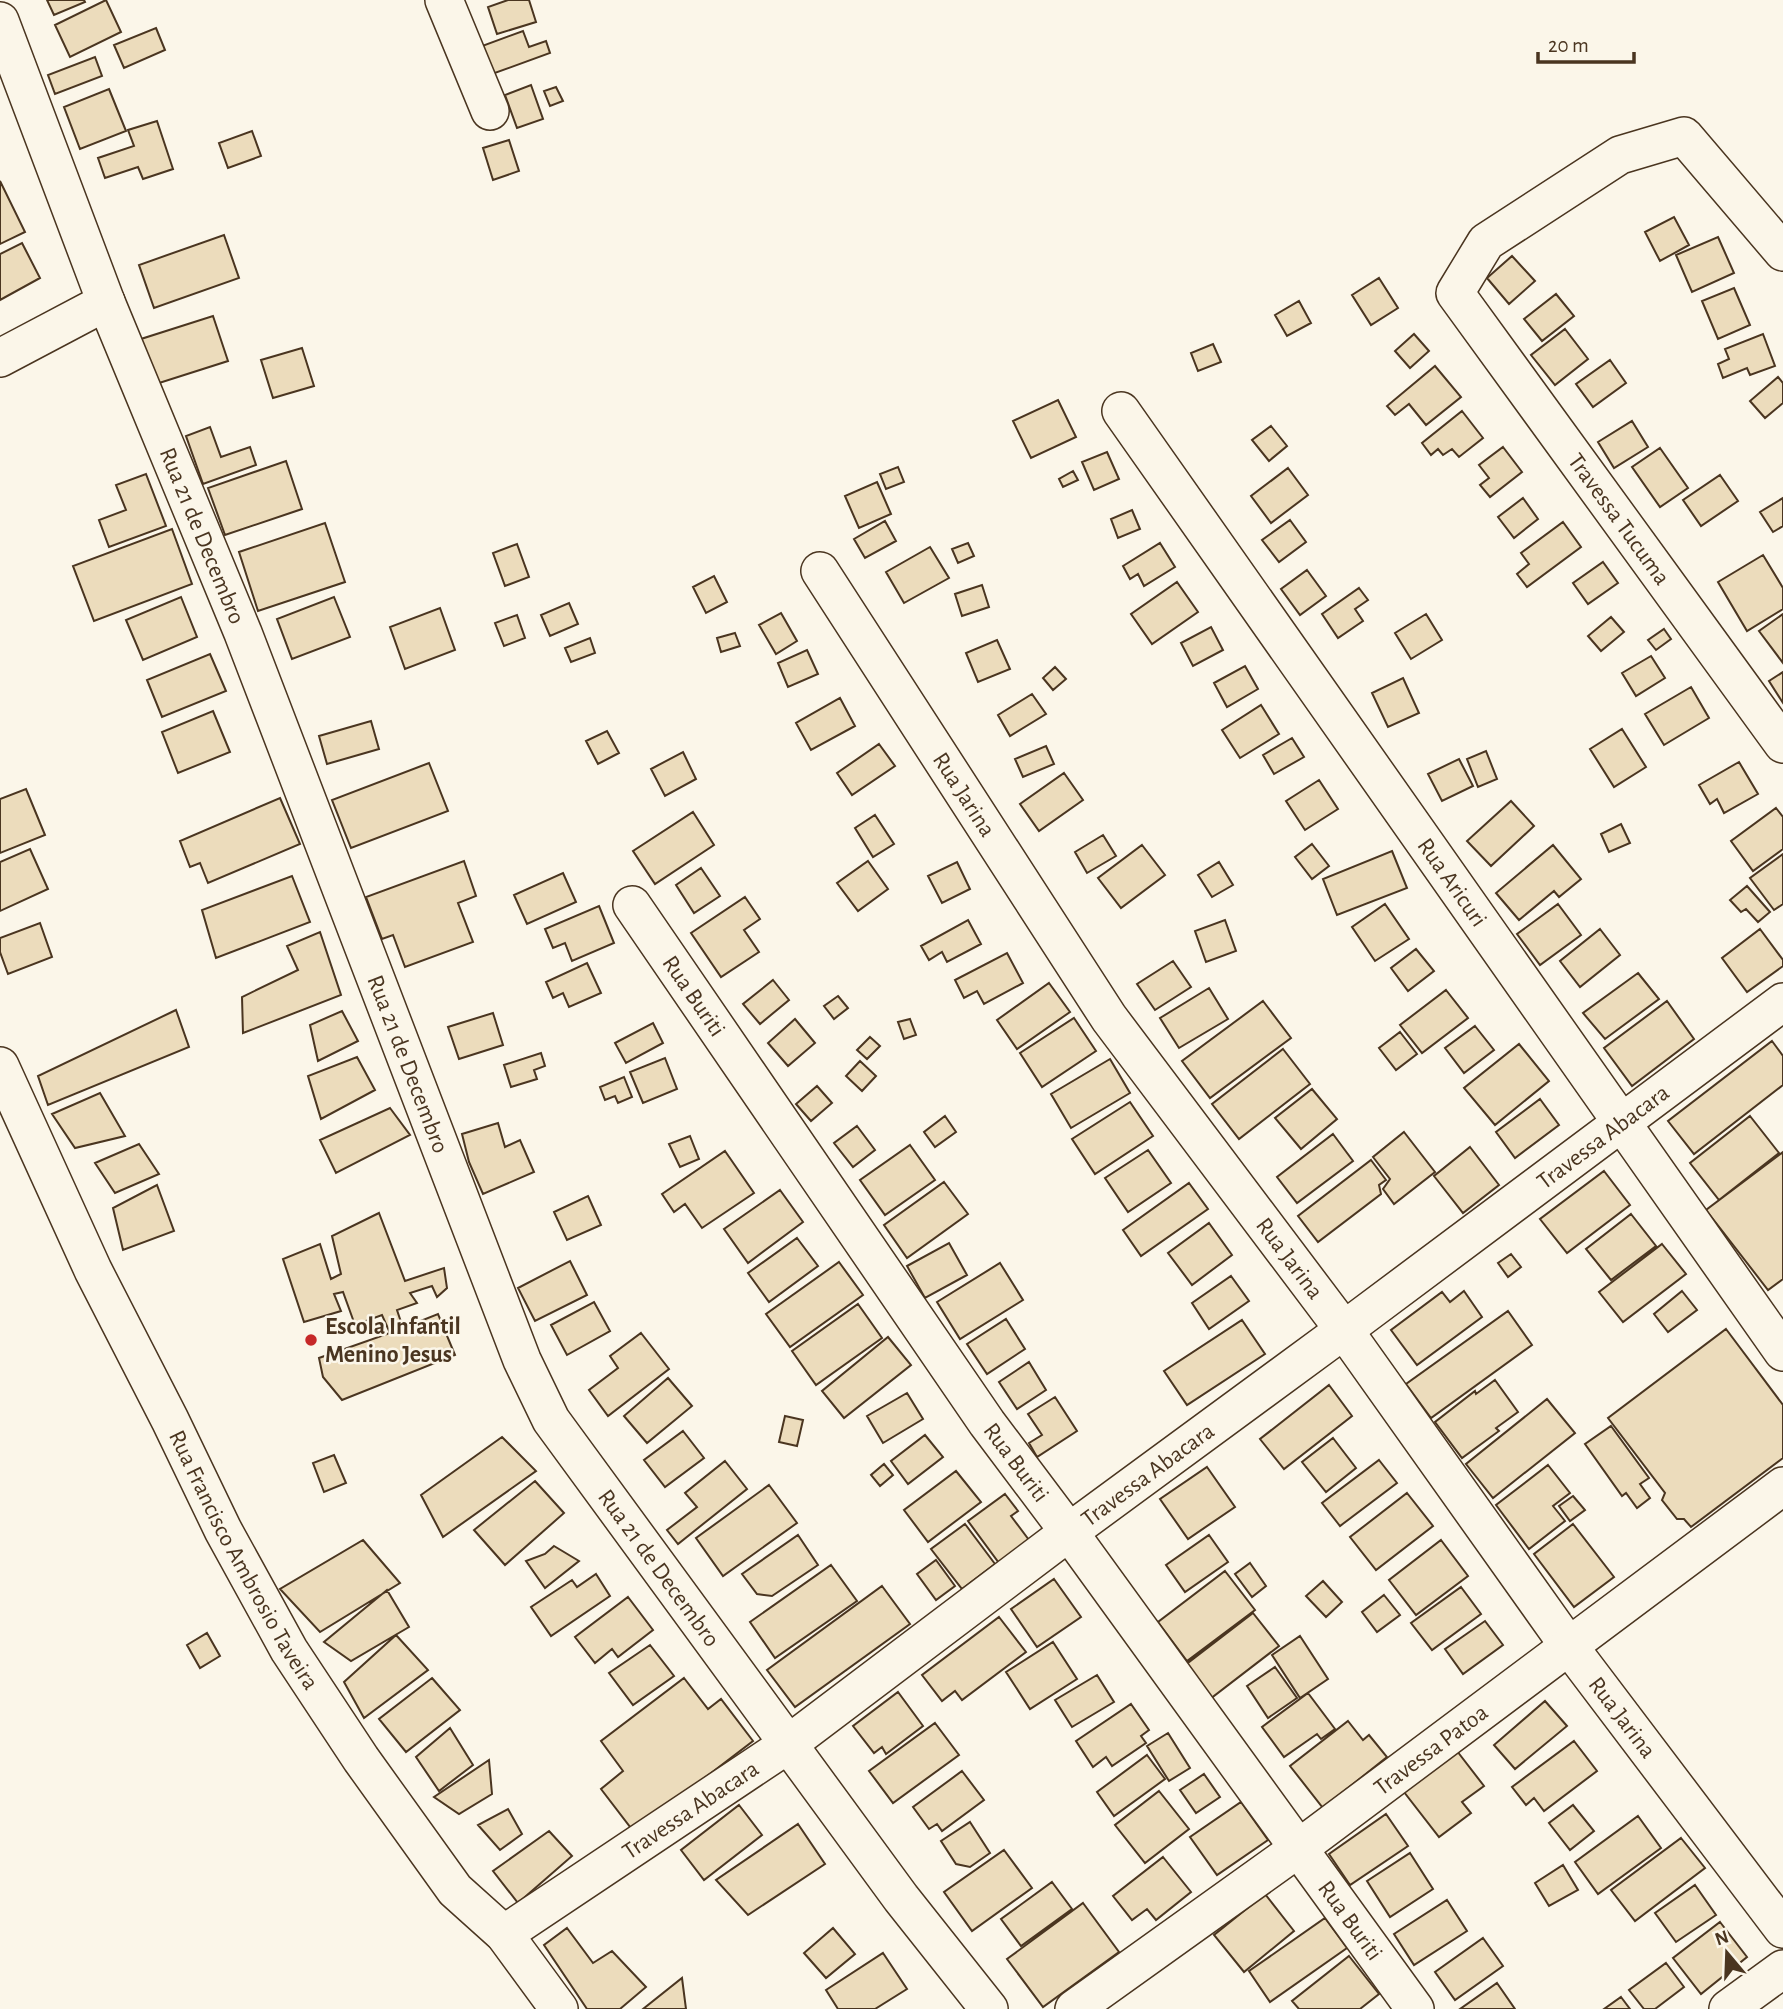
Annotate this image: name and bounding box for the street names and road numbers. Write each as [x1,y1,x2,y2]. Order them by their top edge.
street label: Rua 21 de Decembro [155,444,249,628]
street label: Travessa Tucuma [1563,449,1674,590]
street label: Rua Jarina [928,748,999,841]
street label: Rua Aricuri [1412,834,1491,931]
street label: Rua Buriti [657,952,729,1041]
street label: Rua 21 de Decembro [362,972,452,1156]
street label: Travessa Abacara [1533,1081,1674,1194]
street label: Rua Jarina [1251,1214,1327,1304]
street label: Rua Buriti [978,1419,1053,1507]
street label: Travessa Abacara [1077,1419,1219,1532]
street label: Rua Francisco Ambrosio Taveira [164,1427,323,1694]
street label: Rua 21 de Decembro [593,1485,724,1651]
street label: Rua Jarina [1584,1673,1660,1763]
street label: Travessa Patoa [1370,1700,1493,1801]
street label: Travessa Abacara [618,1757,763,1864]
street label: Rua Buriti [1313,1877,1387,1965]

